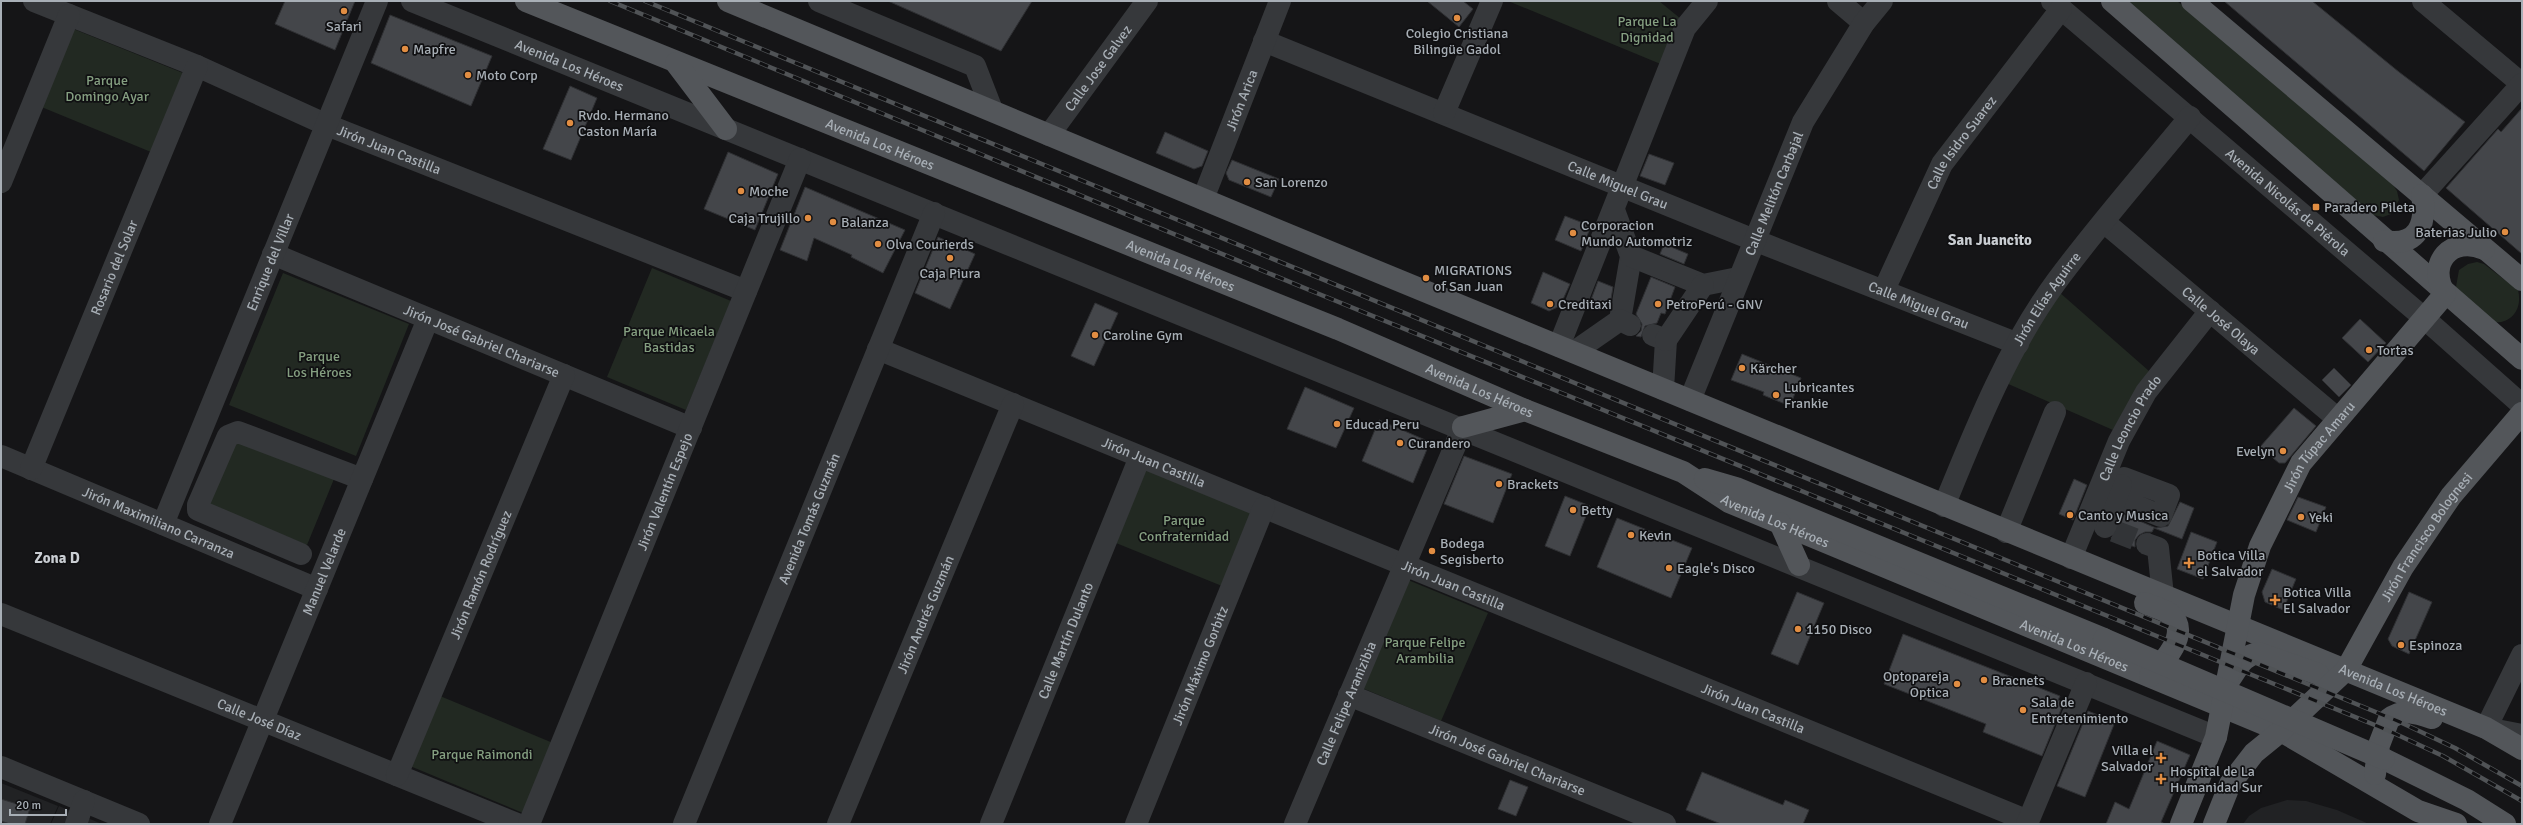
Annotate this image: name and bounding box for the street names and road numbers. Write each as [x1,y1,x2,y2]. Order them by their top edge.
street label: Calle Jose Galvez [1061,22,1136,115]
street label: Avenida Los Héroes [512,36,626,95]
street label: Jirón Arica [1222,67,1261,134]
street label: Calle Isidro Suarez [1923,93,2000,192]
street label: Avenida Los Héroes [823,115,937,174]
street label: Jirón Juan Castilla [334,122,443,178]
street label: Calle Melitón Carbajal [1742,129,1807,258]
street label: Avenida Nicolás de Piérola [2222,145,2353,260]
street label: Calle Miguel Grau [1565,157,1670,213]
street label: Enrique del Villar [243,210,298,314]
street label: Rosario del Solar [87,217,142,318]
street label: Avenida Los Héroes [1124,236,1237,295]
street label: Jirón Elías Aguirre [2010,249,2085,349]
street label: Calle Miguel Grau [1866,278,1971,333]
street label: Calle José Olaya [2178,283,2263,359]
street label: Jirón José Gabriel Chariarse [401,301,562,381]
street label: Avenida Los Héroes [1423,360,1536,421]
street label: Calle Leoncio Prado [2096,372,2165,484]
street label: Jirón Túpac Amaru [2280,398,2359,496]
street label: Jirón Valentín Espejo [633,430,696,553]
street label: Jirón Juan Castilla [1099,434,1208,491]
street label: Avenida Tomás Guzmán [775,451,844,587]
street label: Jirón Francisco Bolognesi [2378,469,2476,605]
street label: Jirón Maximiliano Carranza [80,483,237,562]
street label: Avenida Los Héroes [1717,491,1832,552]
street label: Jirón Ramón Rodríguez [447,508,516,642]
street label: Manuel Velarde [299,526,350,618]
street label: Jirón Andrés Guzmán [894,553,958,676]
street label: Jirón Juan Castilla [1399,557,1508,614]
street label: Calle Martín Dulanto [1035,580,1097,702]
street label: Jirón Máximo Gorbitz [1169,603,1232,728]
street label: Avenida Los Héroes [2017,616,2131,676]
street label: Calle Felipe Aranizibia [1313,639,1380,768]
street label: Avenida Los Héroes [2336,660,2450,720]
street label: Jirón Juan Castilla [1699,680,1807,737]
street label: Calle José Díaz [215,695,304,744]
street label: Jirón José Gabriel Chariarse [1426,721,1588,800]

